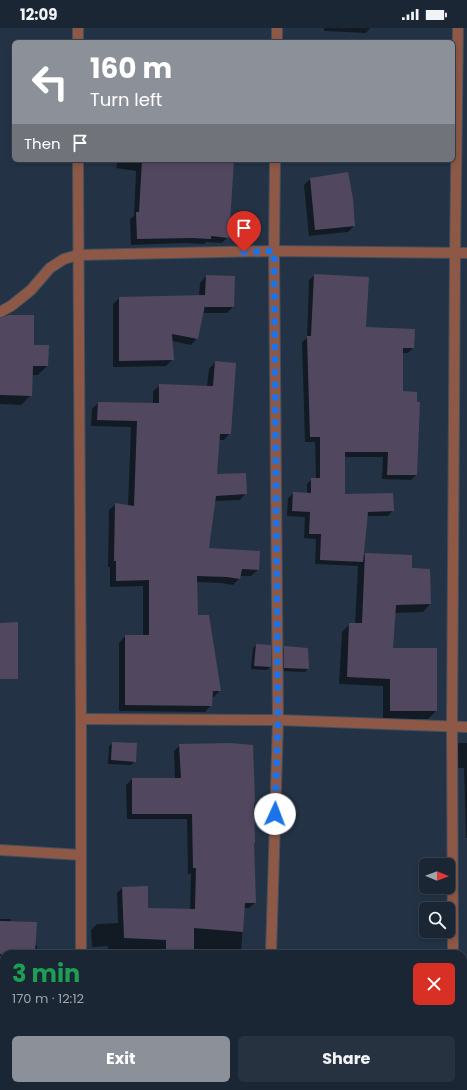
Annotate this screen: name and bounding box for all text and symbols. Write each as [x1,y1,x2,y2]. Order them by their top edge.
text: 12:09 [20,4,57,25]
text: 160 m [90,49,172,88]
icon: left [24,56,76,108]
text: Turn left [90,87,162,112]
icon: arrive [69,132,91,154]
text: Then [24,133,61,154]
pin [227,211,261,252]
icon: arrive [233,217,255,239]
position arrow [254,793,296,835]
north arrow [419,858,455,894]
map controls [419,858,455,938]
button: search [419,902,455,938]
text: 3 min [12,957,80,990]
button: close [413,963,455,1005]
text: 170 m · 12:12 [12,989,84,1008]
button: Exit [12,1036,230,1082]
button: Share [238,1036,455,1082]

